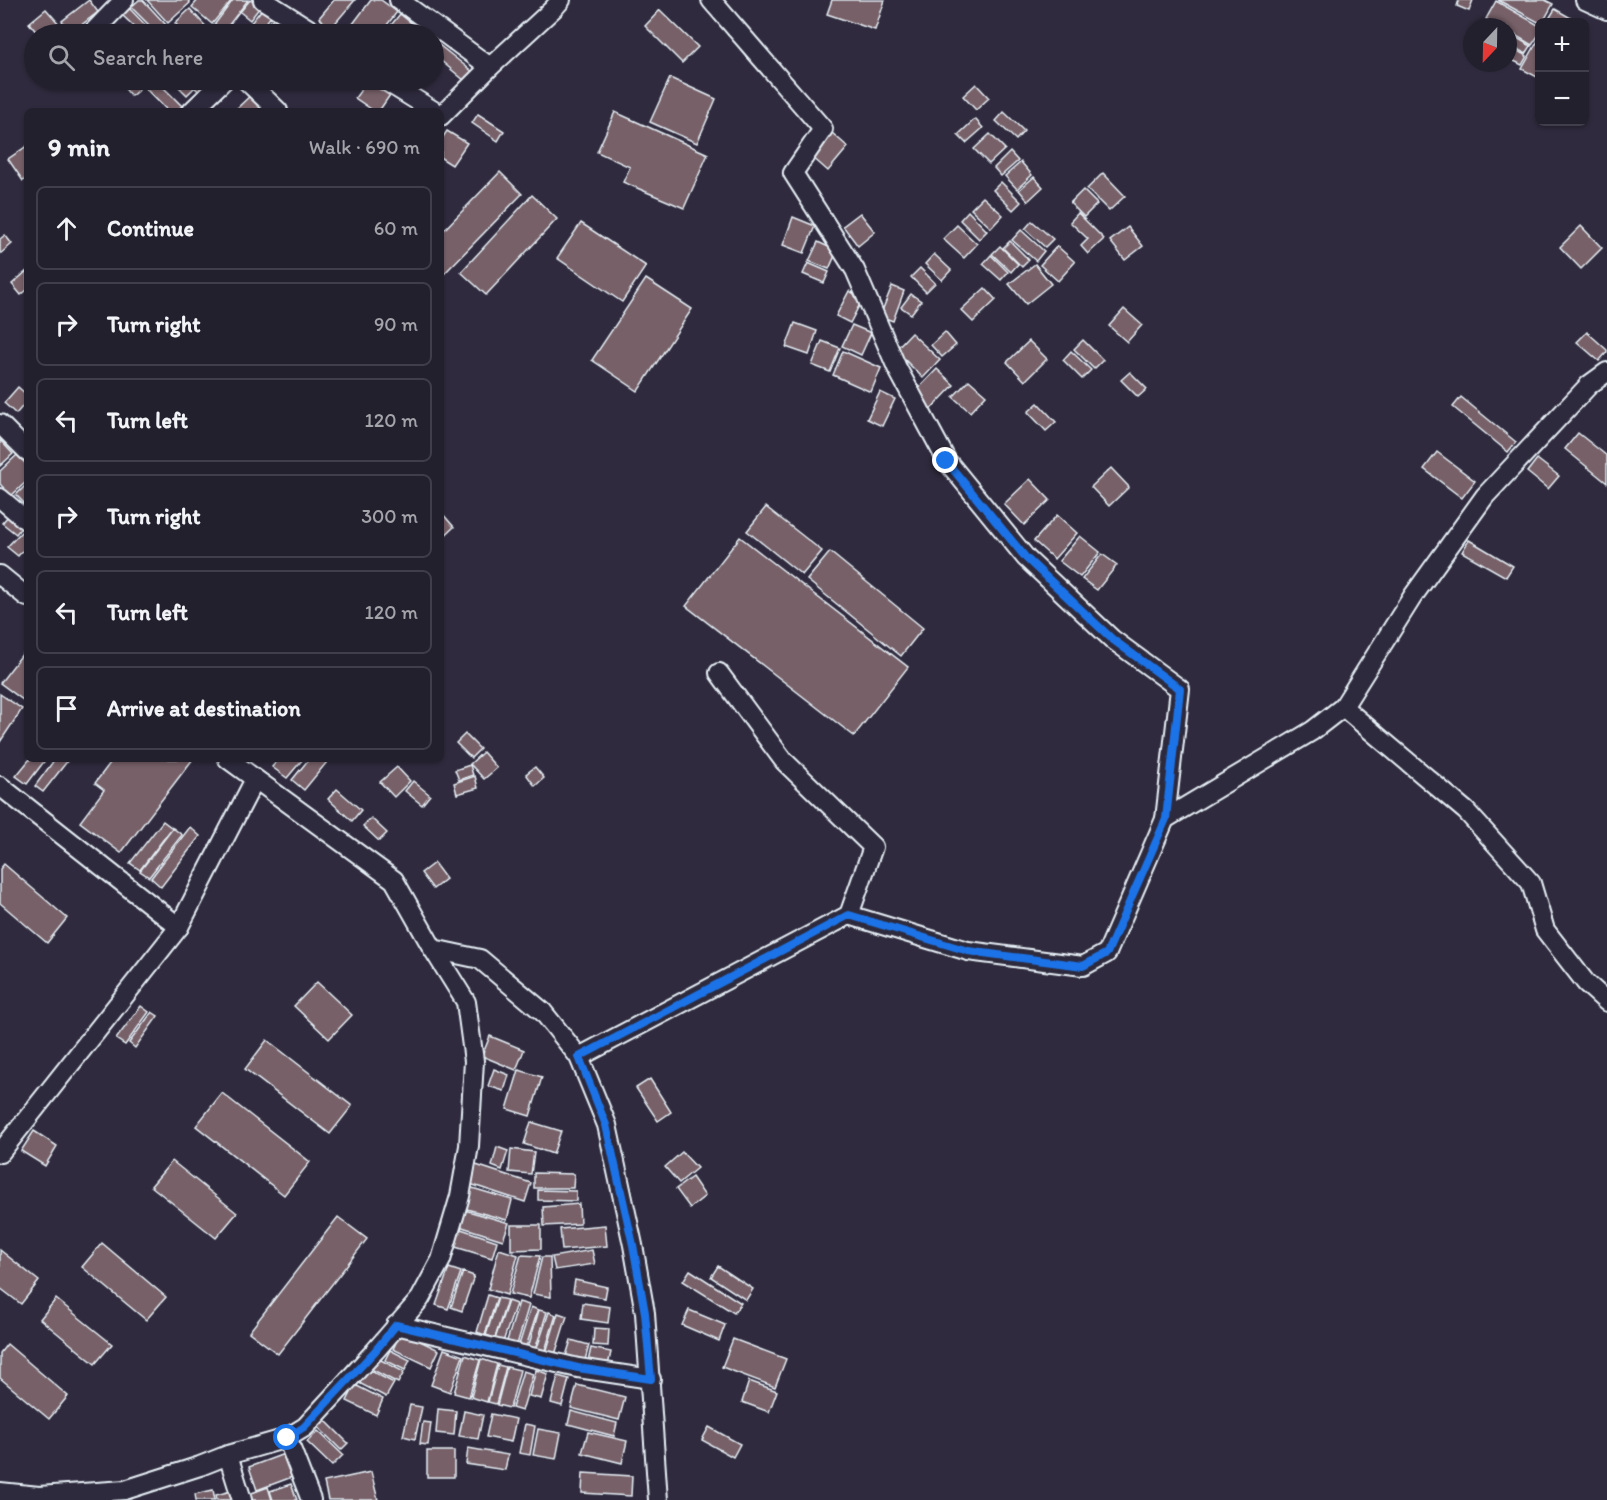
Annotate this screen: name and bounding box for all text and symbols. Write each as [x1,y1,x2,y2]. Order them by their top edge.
north arrow [1463,18,1517,72]
map controls [1535,18,1589,126]
button: + [1535,18,1589,72]
search box [24,24,444,90]
icon: search [45,41,78,74]
text: Search here [93,44,203,71]
button: − [1535,72,1589,126]
text: 9 min [48,131,110,163]
text: Walk · 690 m [309,135,420,159]
icon: ahead [50,212,83,245]
text: Continue [107,215,194,242]
text: 60 m [374,216,418,240]
icon: right [50,308,83,341]
text: Turn right [107,311,201,338]
text: 90 m [374,312,418,336]
icon: left [50,404,83,437]
text: Turn left [107,407,188,434]
text: 120 m [365,408,418,432]
route end [932,447,958,473]
icon: right [50,500,83,533]
text: Turn right [107,503,201,530]
text: 300 m [361,504,418,528]
icon: left [50,596,83,629]
text: Turn left [107,599,188,626]
text: 120 m [365,600,418,624]
icon: arrive [50,692,83,725]
text: Arrive at destination [107,695,301,722]
route start [273,1424,299,1450]

